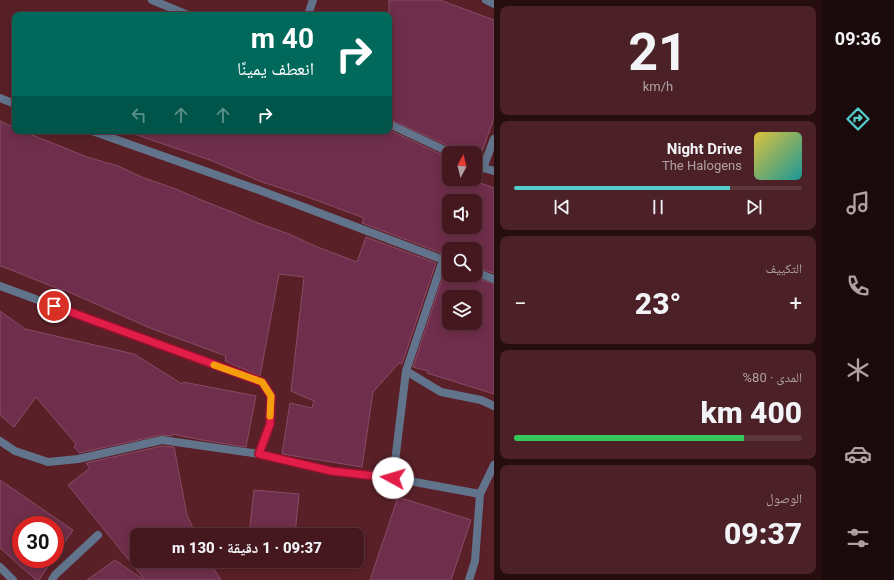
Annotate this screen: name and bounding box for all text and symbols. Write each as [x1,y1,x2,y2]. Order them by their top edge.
text: 40 m [251,22,314,55]
text: 21 [628,22,688,83]
icon: right [328,28,380,80]
text: 09:36 [835,28,881,49]
text: انعطف يمينًا [237,58,314,79]
text: km/h [643,79,673,94]
icon: left [128,104,150,126]
icon: ahead [170,104,192,126]
icon: ahead [212,104,234,126]
icon: right [254,104,276,126]
icon: directions [844,105,872,133]
text: Night Drive [667,140,742,158]
north arrow [442,146,482,186]
map controls [442,146,482,330]
text: The Halogens [662,158,742,173]
icon: music [844,189,872,217]
button: sound [442,194,482,234]
icon: previous [551,196,573,218]
icon: pause [647,196,669,218]
icon: next [743,196,765,218]
button: search [442,242,482,282]
text: التكييف [766,261,802,276]
icon: phone [844,272,872,300]
text: 23° [635,286,681,321]
pin [37,289,71,323]
button: layers [442,290,482,330]
text: − [514,291,527,316]
text: + [790,291,802,316]
icon: arrive [43,295,65,317]
icon: climate [844,356,872,384]
text: المدى · 80% [743,370,802,385]
text: 400 km [700,395,802,430]
icon: car [844,440,872,468]
position arrow [372,457,414,499]
text: الوصول [766,491,802,506]
speed limit sign: 30 [12,516,64,568]
text: 09:37 [724,516,802,551]
icon: filters [844,524,872,552]
text: 09:37 · 1 دقيقة · 130 m [172,539,322,557]

